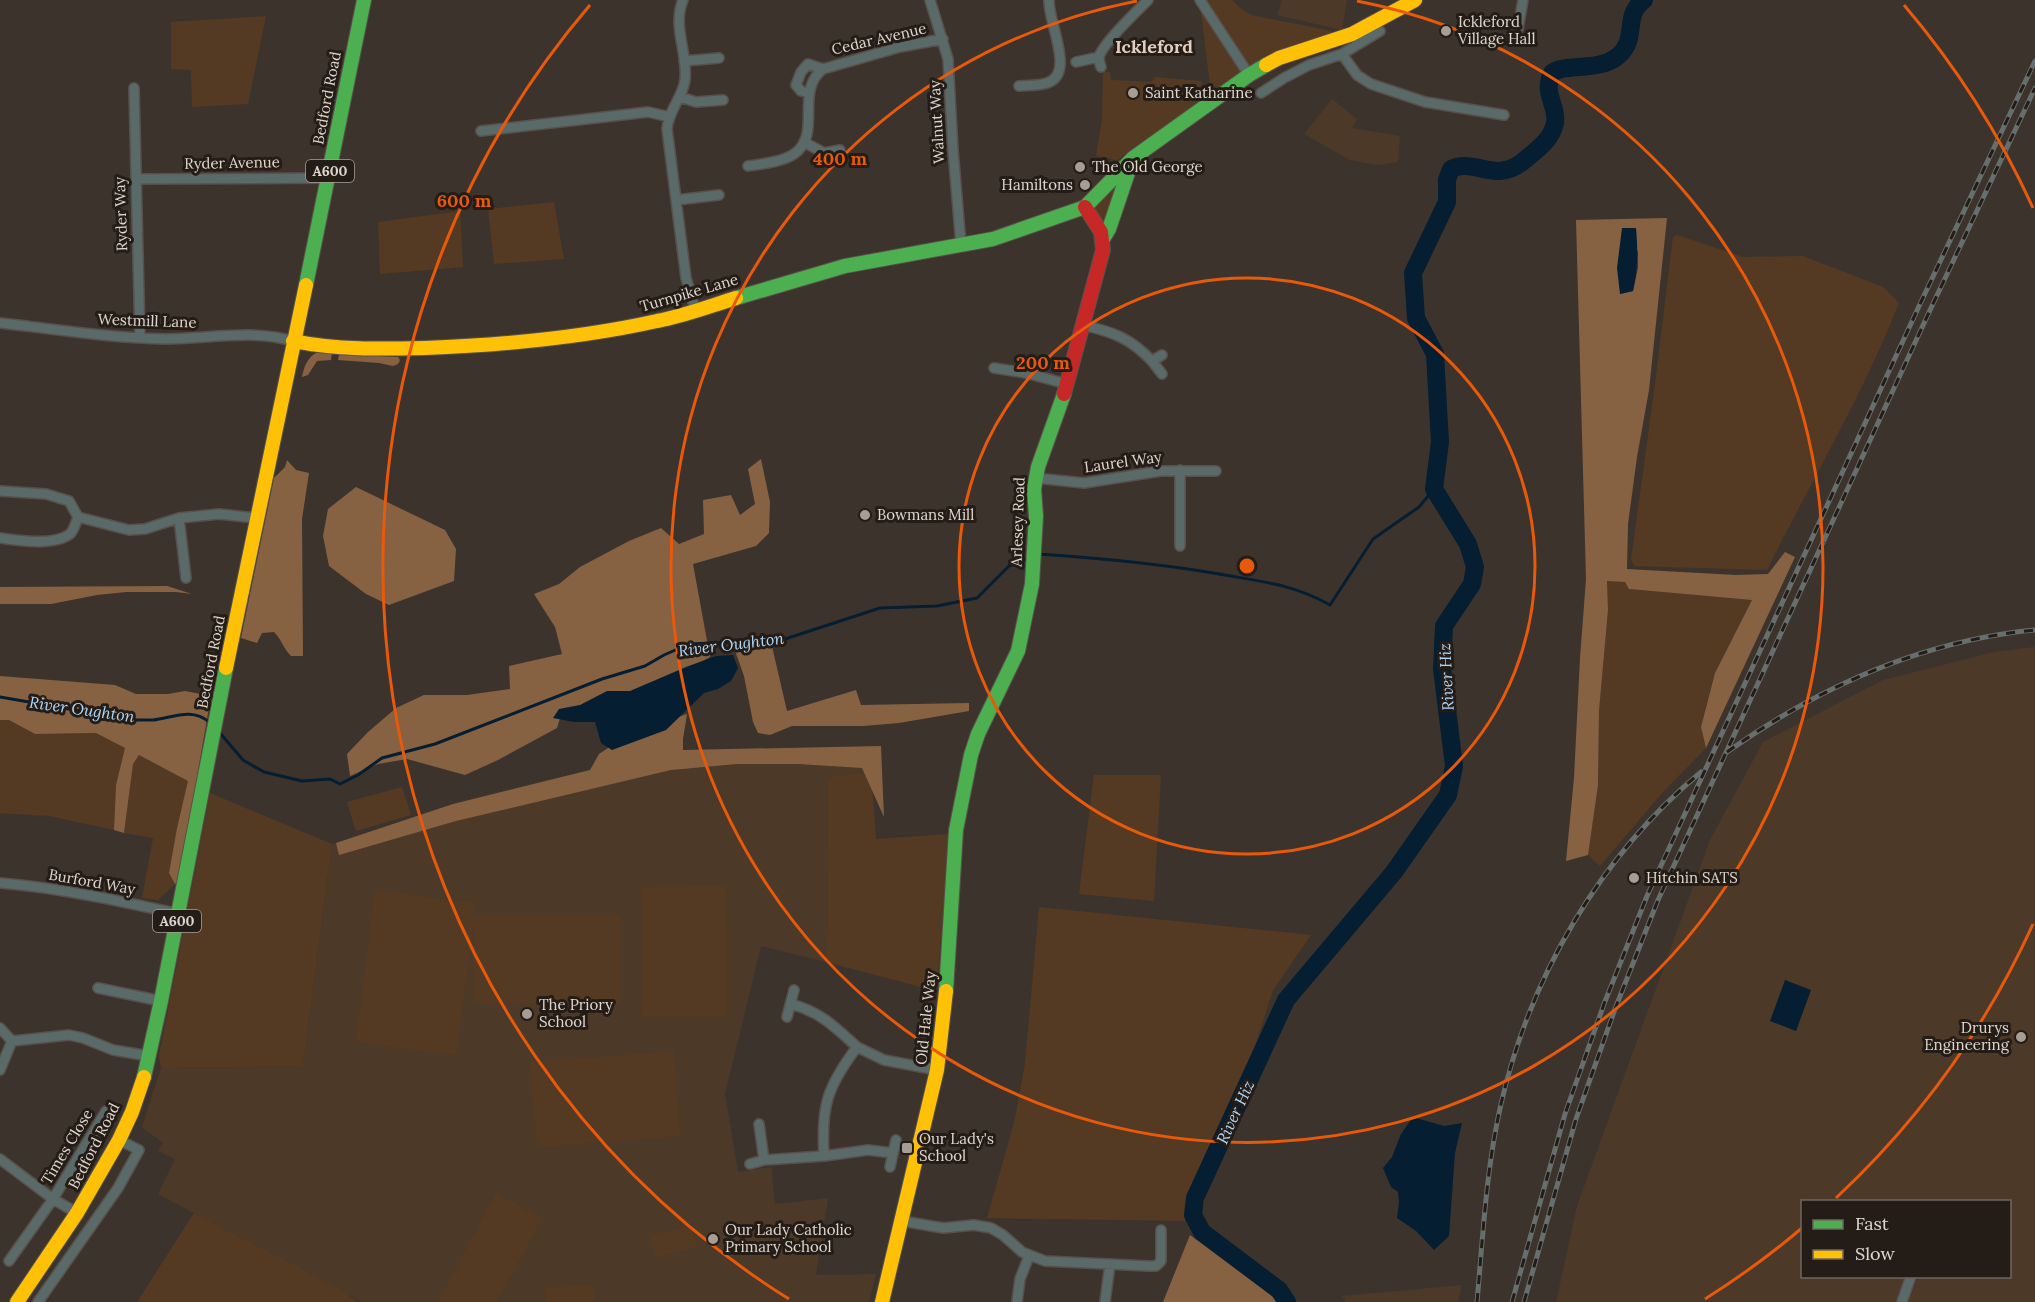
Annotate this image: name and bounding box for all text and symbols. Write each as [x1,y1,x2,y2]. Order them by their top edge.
place label: Ickleford Village Hall [1457,12,1535,48]
street label: Cedar Avenue [830,18,928,59]
marker: Ickleford Village Hall [1439,24,1453,38]
district label: Ickleford [1115,35,1193,58]
street label: Bedford Road [308,50,345,146]
street label: Walnut Way [925,80,948,164]
place label: Saint Katharine [1145,83,1253,102]
marker: Saint Katharine [1126,86,1140,100]
text: 400 m [813,147,867,170]
street label: Ryder Avenue [184,152,280,173]
place label: The Old George [1092,157,1203,176]
road number: A600 [306,160,354,182]
marker: The Old George [1073,160,1087,174]
place label: Hamiltons [1001,175,1073,194]
street label: Ryder Way [110,176,131,252]
marker: Hamiltons [1078,178,1092,192]
text: 600 m [437,189,492,212]
street label: Turnpike Lane [638,269,740,316]
street label: Westmill Lane [97,309,197,332]
text: 200 m [1016,351,1070,374]
street label: Laurel Way [1083,447,1163,476]
street label: Arlesey Road [1006,477,1029,568]
place label: Bowmans Mill [877,505,974,524]
marker: Bowmans Mill [858,508,872,522]
centre of rings [1237,556,1257,576]
street label: Bedford Road [192,614,229,710]
water label: River Oughton [677,628,785,660]
water label: River Hiz [1434,643,1458,711]
water label: River Oughton [28,692,136,726]
street label: Burford Way [47,865,137,898]
place label: Hitchin SATS [1646,868,1738,887]
marker: Hitchin SATS [1627,871,1641,885]
road number: A600 [153,910,201,932]
street label: Old Hale Way [911,970,940,1066]
place label: The Priory School [539,995,613,1031]
marker: The Priory School [520,1007,534,1021]
place label: Drurys Engineering [1924,1018,2010,1054]
marker: Drurys Engineering [2014,1030,2028,1044]
water label: River Hiz [1212,1077,1258,1147]
street label: Bedford Road [64,1099,123,1192]
street label: Times Close [37,1106,97,1188]
place label: Our Lady's School [919,1129,994,1165]
marker: Our Lady's School [900,1141,914,1155]
legend [1801,1200,2011,1278]
text: Fast [1855,1212,1889,1235]
place label: Our Lady Catholic Primary School [725,1220,852,1256]
marker: Our Lady Catholic Primary School [706,1232,720,1246]
text: Slow [1855,1242,1895,1265]

